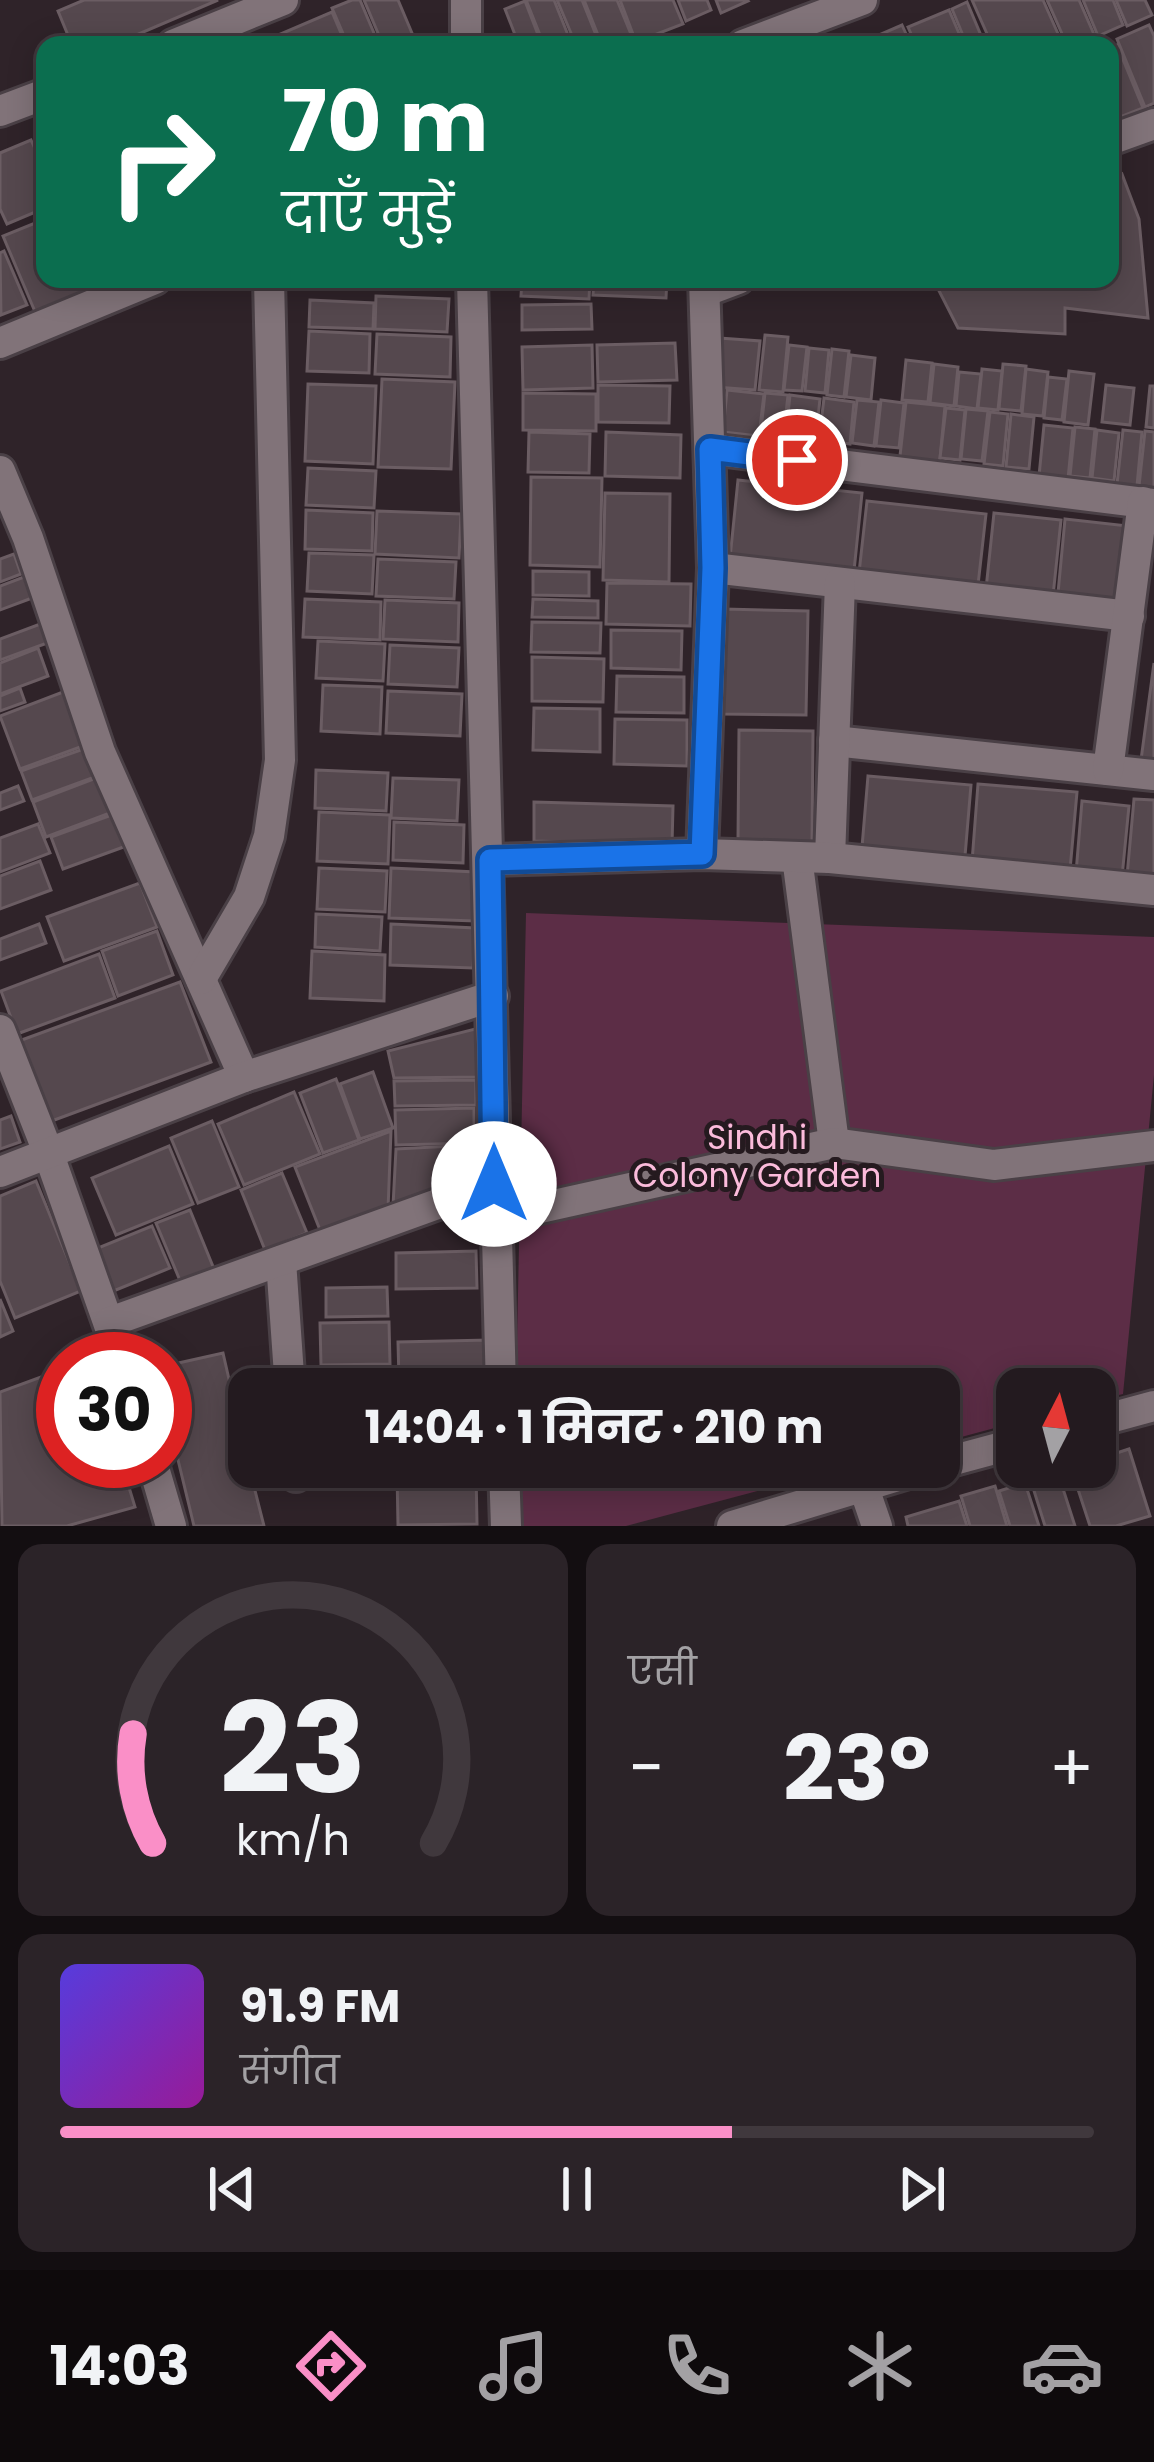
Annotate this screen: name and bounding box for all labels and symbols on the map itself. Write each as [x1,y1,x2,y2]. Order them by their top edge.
pin [746,409,848,511]
park label: Sindhi Colony Garden [633,1114,881,1199]
position arrow [431,1121,557,1247]
speed limit sign: 30 [36,1332,192,1488]
north arrow [996,1368,1116,1488]

